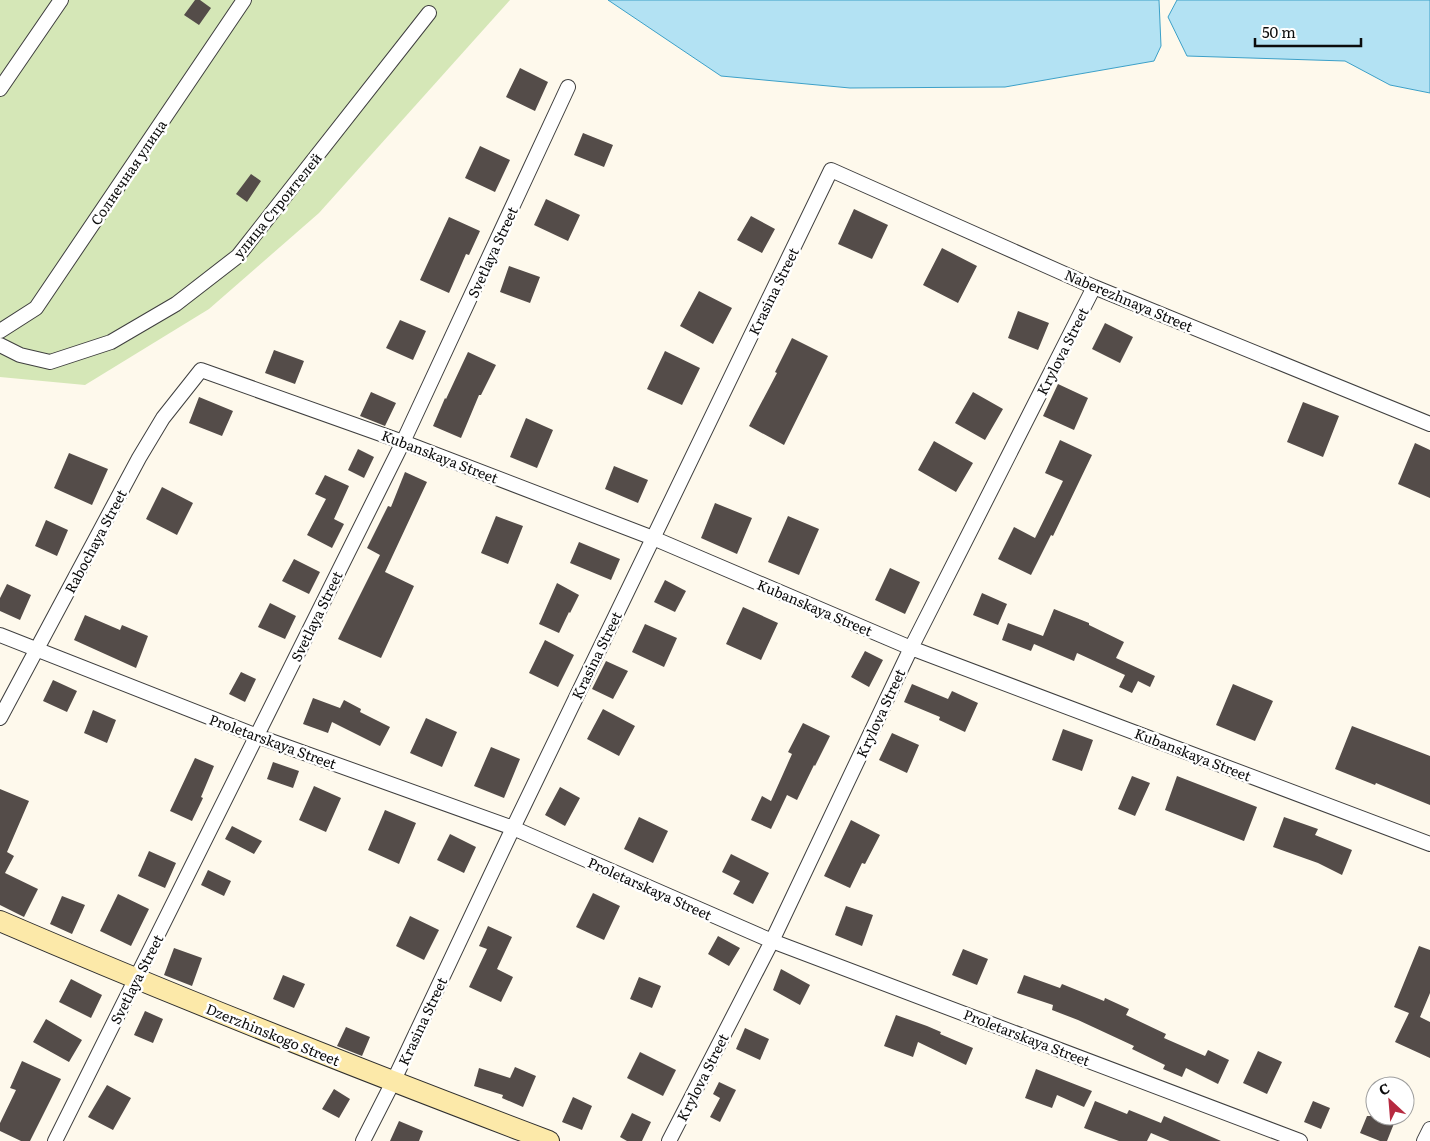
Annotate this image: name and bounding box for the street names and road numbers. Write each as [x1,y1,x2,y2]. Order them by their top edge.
street label: Солнечная улица [85,115,171,229]
street label: улица Строителей [228,148,326,262]
street label: Svetlaya Street [462,203,522,301]
street label: Krasina Street [743,244,803,338]
street label: Naberezhnaya Street [1062,264,1197,336]
street label: Krylova Street [1031,303,1093,398]
street label: Kubanskaya Street [379,425,502,488]
street label: Rabochaya Street [59,485,131,596]
street label: Svetlaya Street [285,567,347,665]
street label: Kubanskaya Street [754,574,876,640]
street label: Krasina Street [566,608,626,702]
street label: Krylova Street [851,665,909,761]
street label: Proletarskaya Street [207,709,340,773]
street label: Kubanskaya Street [1132,723,1255,786]
street label: Proletarskaya Street [585,852,716,925]
street label: Svetlaya Street [105,930,167,1027]
street label: Krasina Street [393,973,451,1068]
street label: Dzerzhinskogo Street [203,998,343,1070]
street label: Proletarskaya Street [961,1004,1093,1070]
street label: Krylova Street [671,1029,733,1124]

